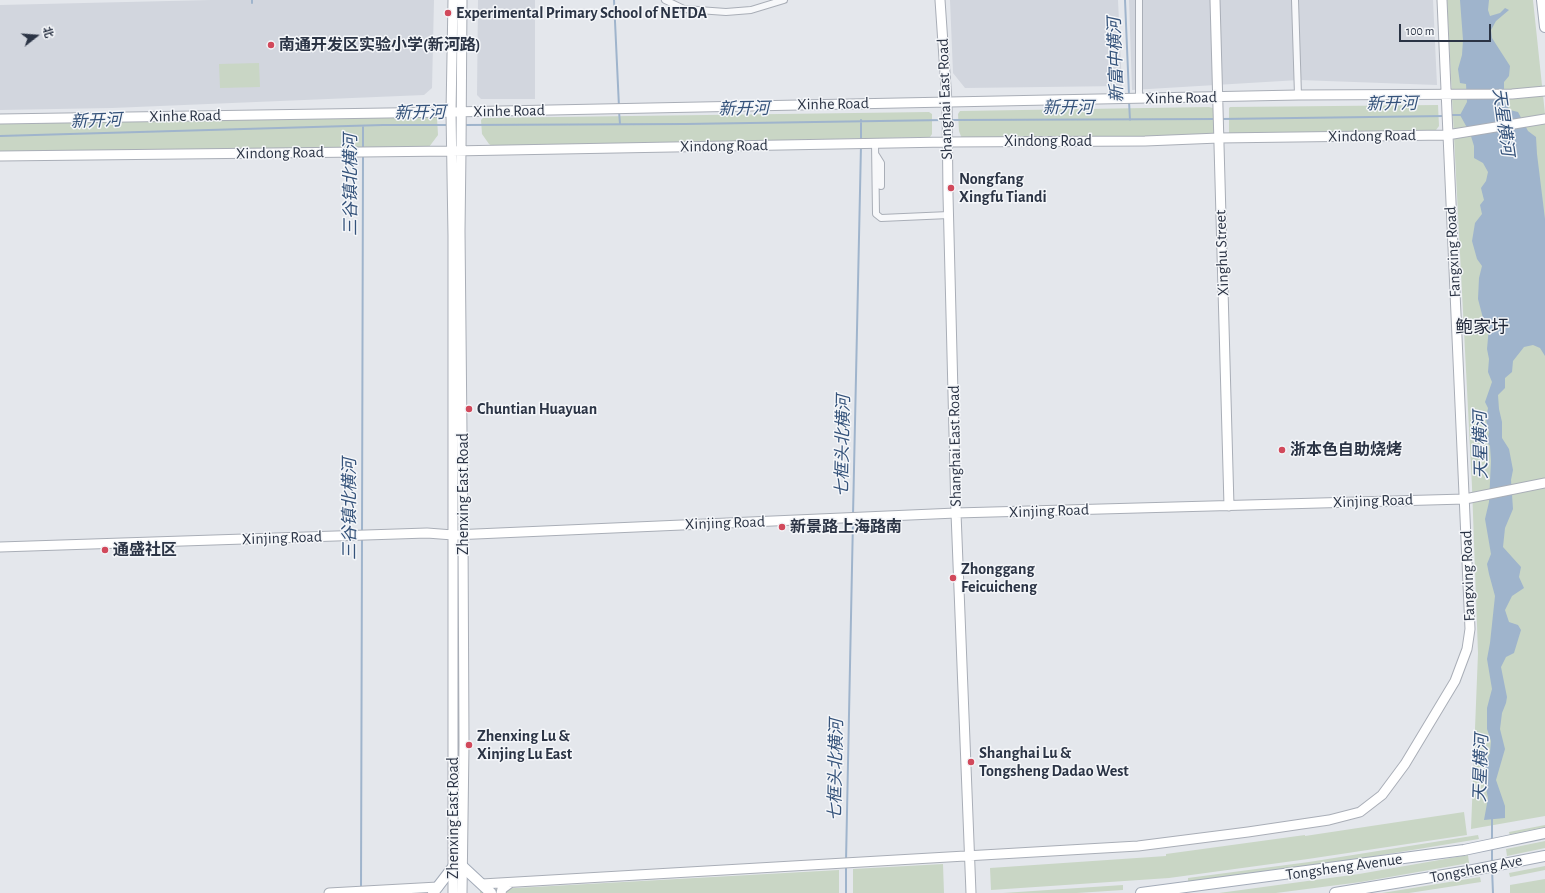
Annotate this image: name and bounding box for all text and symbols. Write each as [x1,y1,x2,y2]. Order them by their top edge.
place label: Experimental Primary School of NETDA [456,3,707,23]
marker: Experimental Primary School of NETDA [443,8,453,18]
north arrow [16,16,56,56]
scale bar [1401,16,1493,42]
water label: 新富中横河 [1104,17,1128,103]
text: 北 [41,25,55,39]
text: 100 m [1406,25,1434,37]
place label: 南通开发区实验小学(新河路) [279,35,481,55]
street label: Shanghai East Road [933,38,957,160]
marker: 南通开发区实验小学(新河路) [266,40,276,50]
water label: 天星横河 [1488,87,1518,157]
street label: Xinhe Road [1145,88,1217,108]
water label: 新开河 [1366,93,1418,115]
street label: Xinhe Road [797,94,869,114]
water label: 新开河 [718,98,770,120]
water label: 新开河 [1043,98,1093,118]
street label: Xinhe Road [473,101,545,121]
water label: 新开河 [394,102,446,124]
street label: Xinhe Road [149,106,221,126]
water label: 新开河 [70,110,122,132]
street label: Xindong Road [1328,126,1416,146]
street label: Xindong Road [1004,131,1092,151]
water label: 三谷镇北横河 [341,134,361,236]
street label: Xindong Road [680,136,768,156]
street label: Xindong Road [236,143,324,163]
place label: Nongfang Xingfu Tiandi [959,169,1047,207]
marker: Nongfang Xingfu Tiandi [946,183,956,193]
street label: Fangxing Road [1441,206,1465,298]
street label: Xinghu Street [1211,210,1233,296]
district label: 鲍家圩 [1455,317,1509,339]
street label: Shanghai East Road [944,385,966,507]
water label: 七框头北横河 [832,395,854,497]
place label: Chuntian Huayuan [477,399,597,419]
marker: Chuntian Huayuan [464,404,474,414]
water label: 天星横河 [1470,411,1492,479]
street label: Zhenxing East Road [453,433,473,555]
place label: 浙本色自助烧烤 [1290,440,1402,460]
marker: 浙本色自助烧烤 [1277,445,1287,455]
water label: 三谷镇北横河 [340,458,360,560]
street label: Xinjing Road [1333,490,1413,512]
street label: Xinjing Road [1009,500,1089,522]
street label: Xinjing Road [685,512,765,534]
place label: 新景路上海路南 [790,517,902,537]
marker: 新景路上海路南 [777,522,787,532]
street label: Xinjing Road [242,527,322,549]
street label: Fangxing Road [1457,530,1479,622]
place label: 通盛社区 [113,540,177,560]
marker: 通盛社区 [100,545,110,555]
place label: Zhonggang Feicuicheng [961,559,1037,597]
marker: Zhonggang Feicuicheng [948,573,958,583]
water label: 七框头北横河 [825,719,847,821]
place label: Zhenxing Lu & Xinjing Lu East [477,726,572,764]
water label: 天星横河 [1470,734,1492,802]
marker: Zhenxing Lu & Xinjing Lu East [464,740,474,750]
place label: Shanghai Lu & Tongsheng Dadao West [979,743,1129,781]
street label: Zhenxing East Road [443,757,463,879]
marker: Shanghai Lu & Tongsheng Dadao West [966,757,976,767]
street label: Tongsheng Avenue [1284,849,1404,885]
street label: Tongsheng Ave [1428,851,1524,887]

